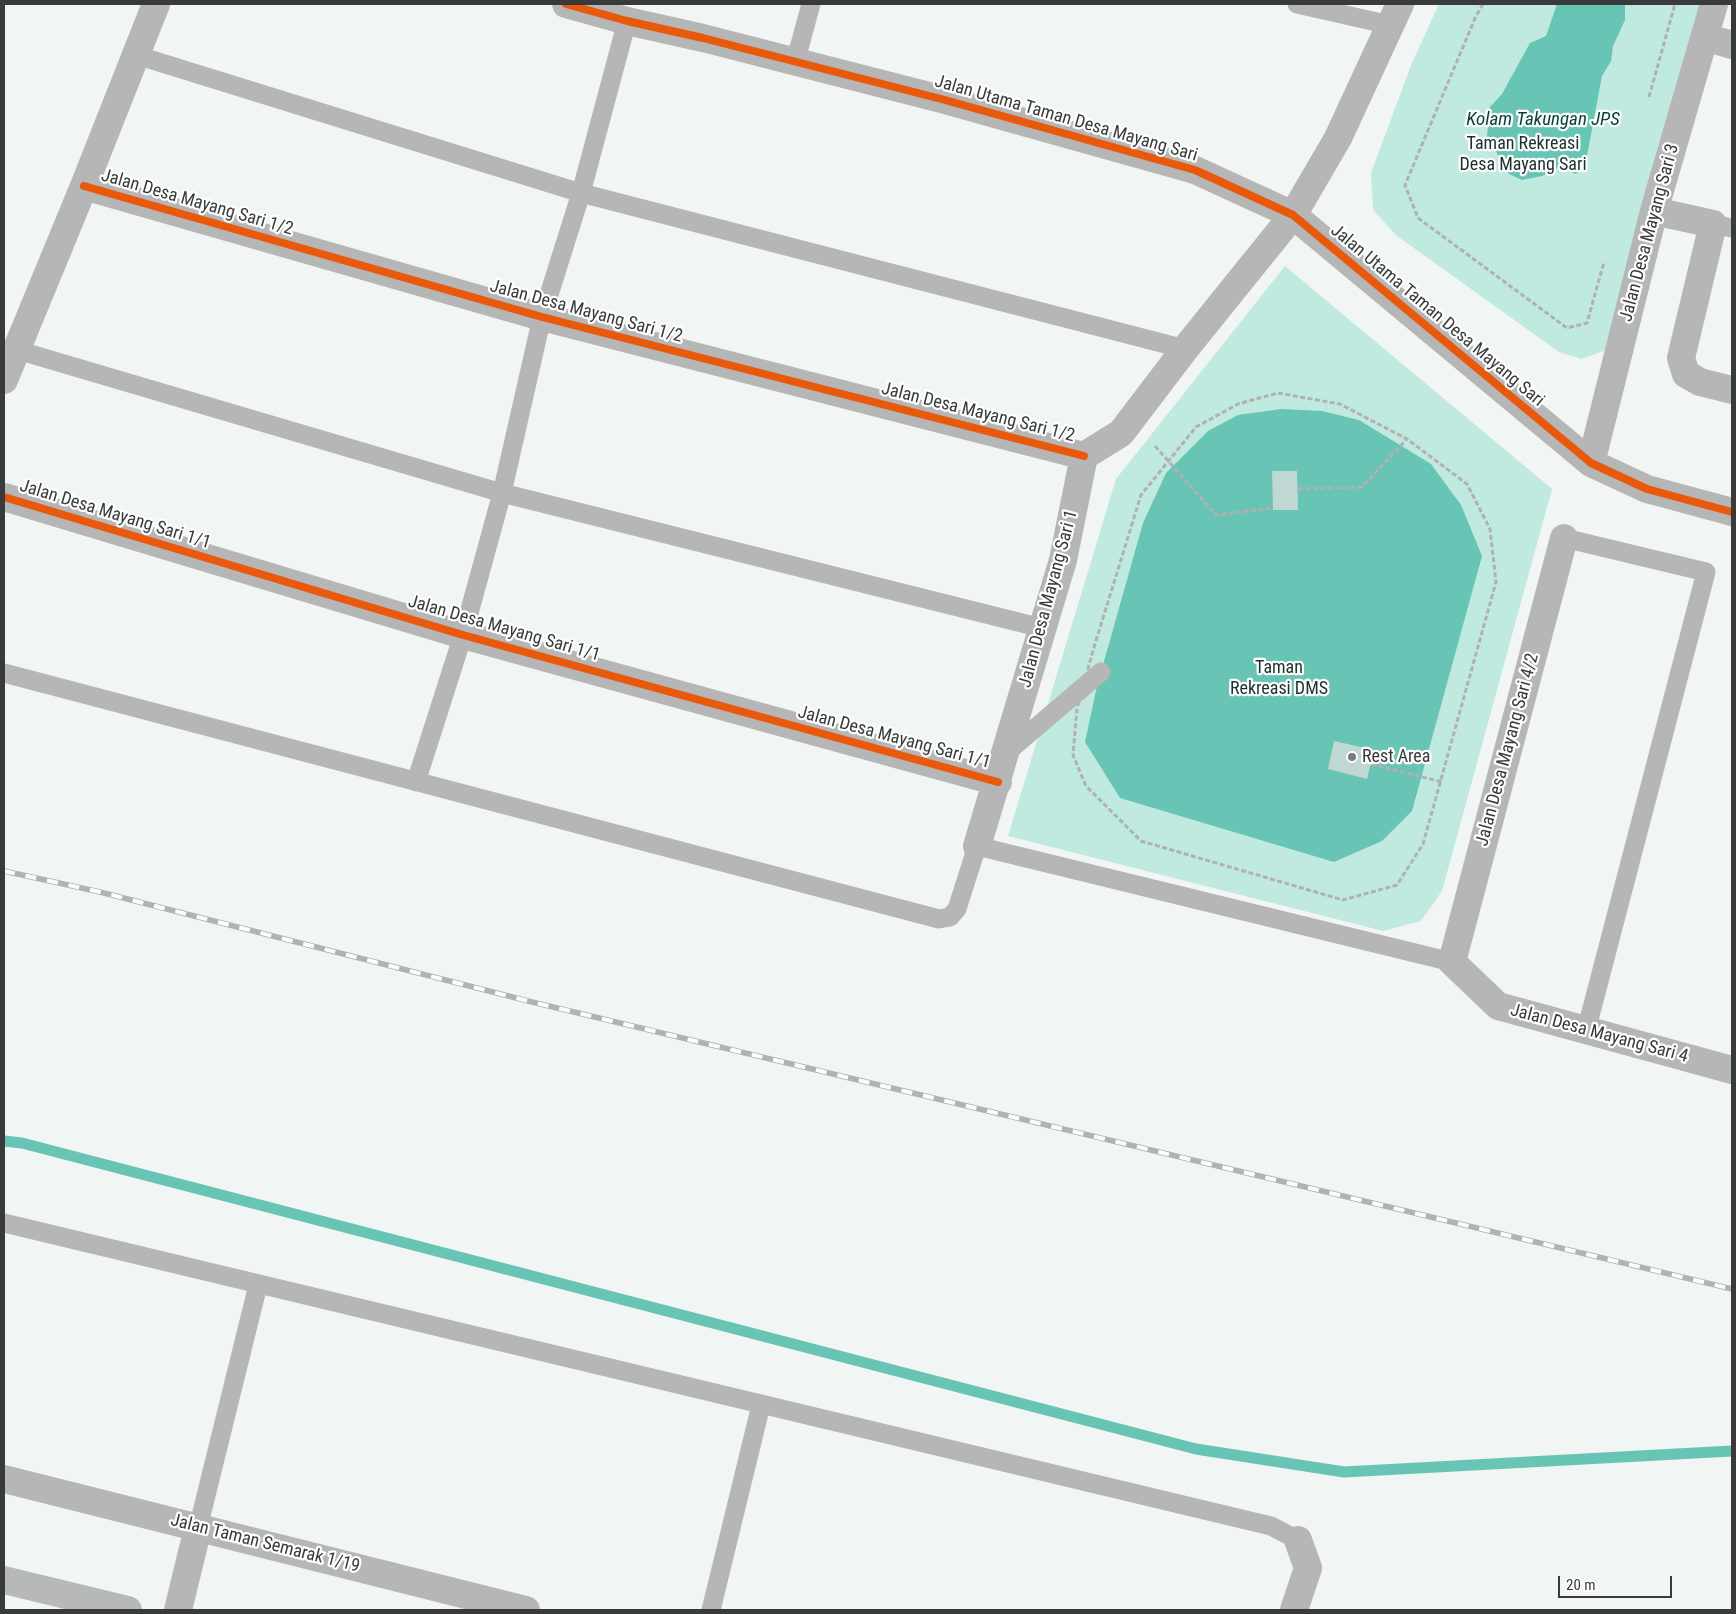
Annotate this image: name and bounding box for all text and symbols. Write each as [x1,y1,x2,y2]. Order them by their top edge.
street label: Jalan Utama Taman Desa Mayang Sari [932,71,1200,167]
water label: Kolam Takungan JPS [1466,109,1620,131]
park label: Taman Rekreasi Desa Mayang Sari [1459,133,1587,176]
street label: Jalan Desa Mayang Sari 3 [1616,142,1684,324]
street label: Jalan Desa Mayang Sari 1/2 [99,165,295,241]
street label: Jalan Utama Taman Desa Mayang Sari [1326,220,1548,412]
street label: Jalan Desa Mayang Sari 1/2 [487,276,685,348]
street label: Jalan Desa Mayang Sari 1/2 [879,379,1077,447]
street label: Jalan Desa Mayang Sari 1/1 [17,476,213,554]
street label: Jalan Desa Mayang Sari 1 [1015,508,1083,690]
street label: Jalan Desa Mayang Sari 1/1 [406,591,602,667]
street label: Jalan Desa Mayang Sari 4/2 [1472,651,1544,849]
park label: Taman Rekreasi DMS [1230,657,1328,700]
street label: Jalan Desa Mayang Sari 1/1 [795,702,993,774]
place label: Rest Area [1362,746,1430,768]
marker: Rest Area [1346,751,1358,763]
street label: Jalan Desa Mayang Sari 4 [1508,1000,1690,1068]
street label: Jalan Taman Semarak 1/19 [168,1510,362,1578]
scale bar [1561,1566,1675,1598]
text: 20 m [1566,1576,1596,1594]

